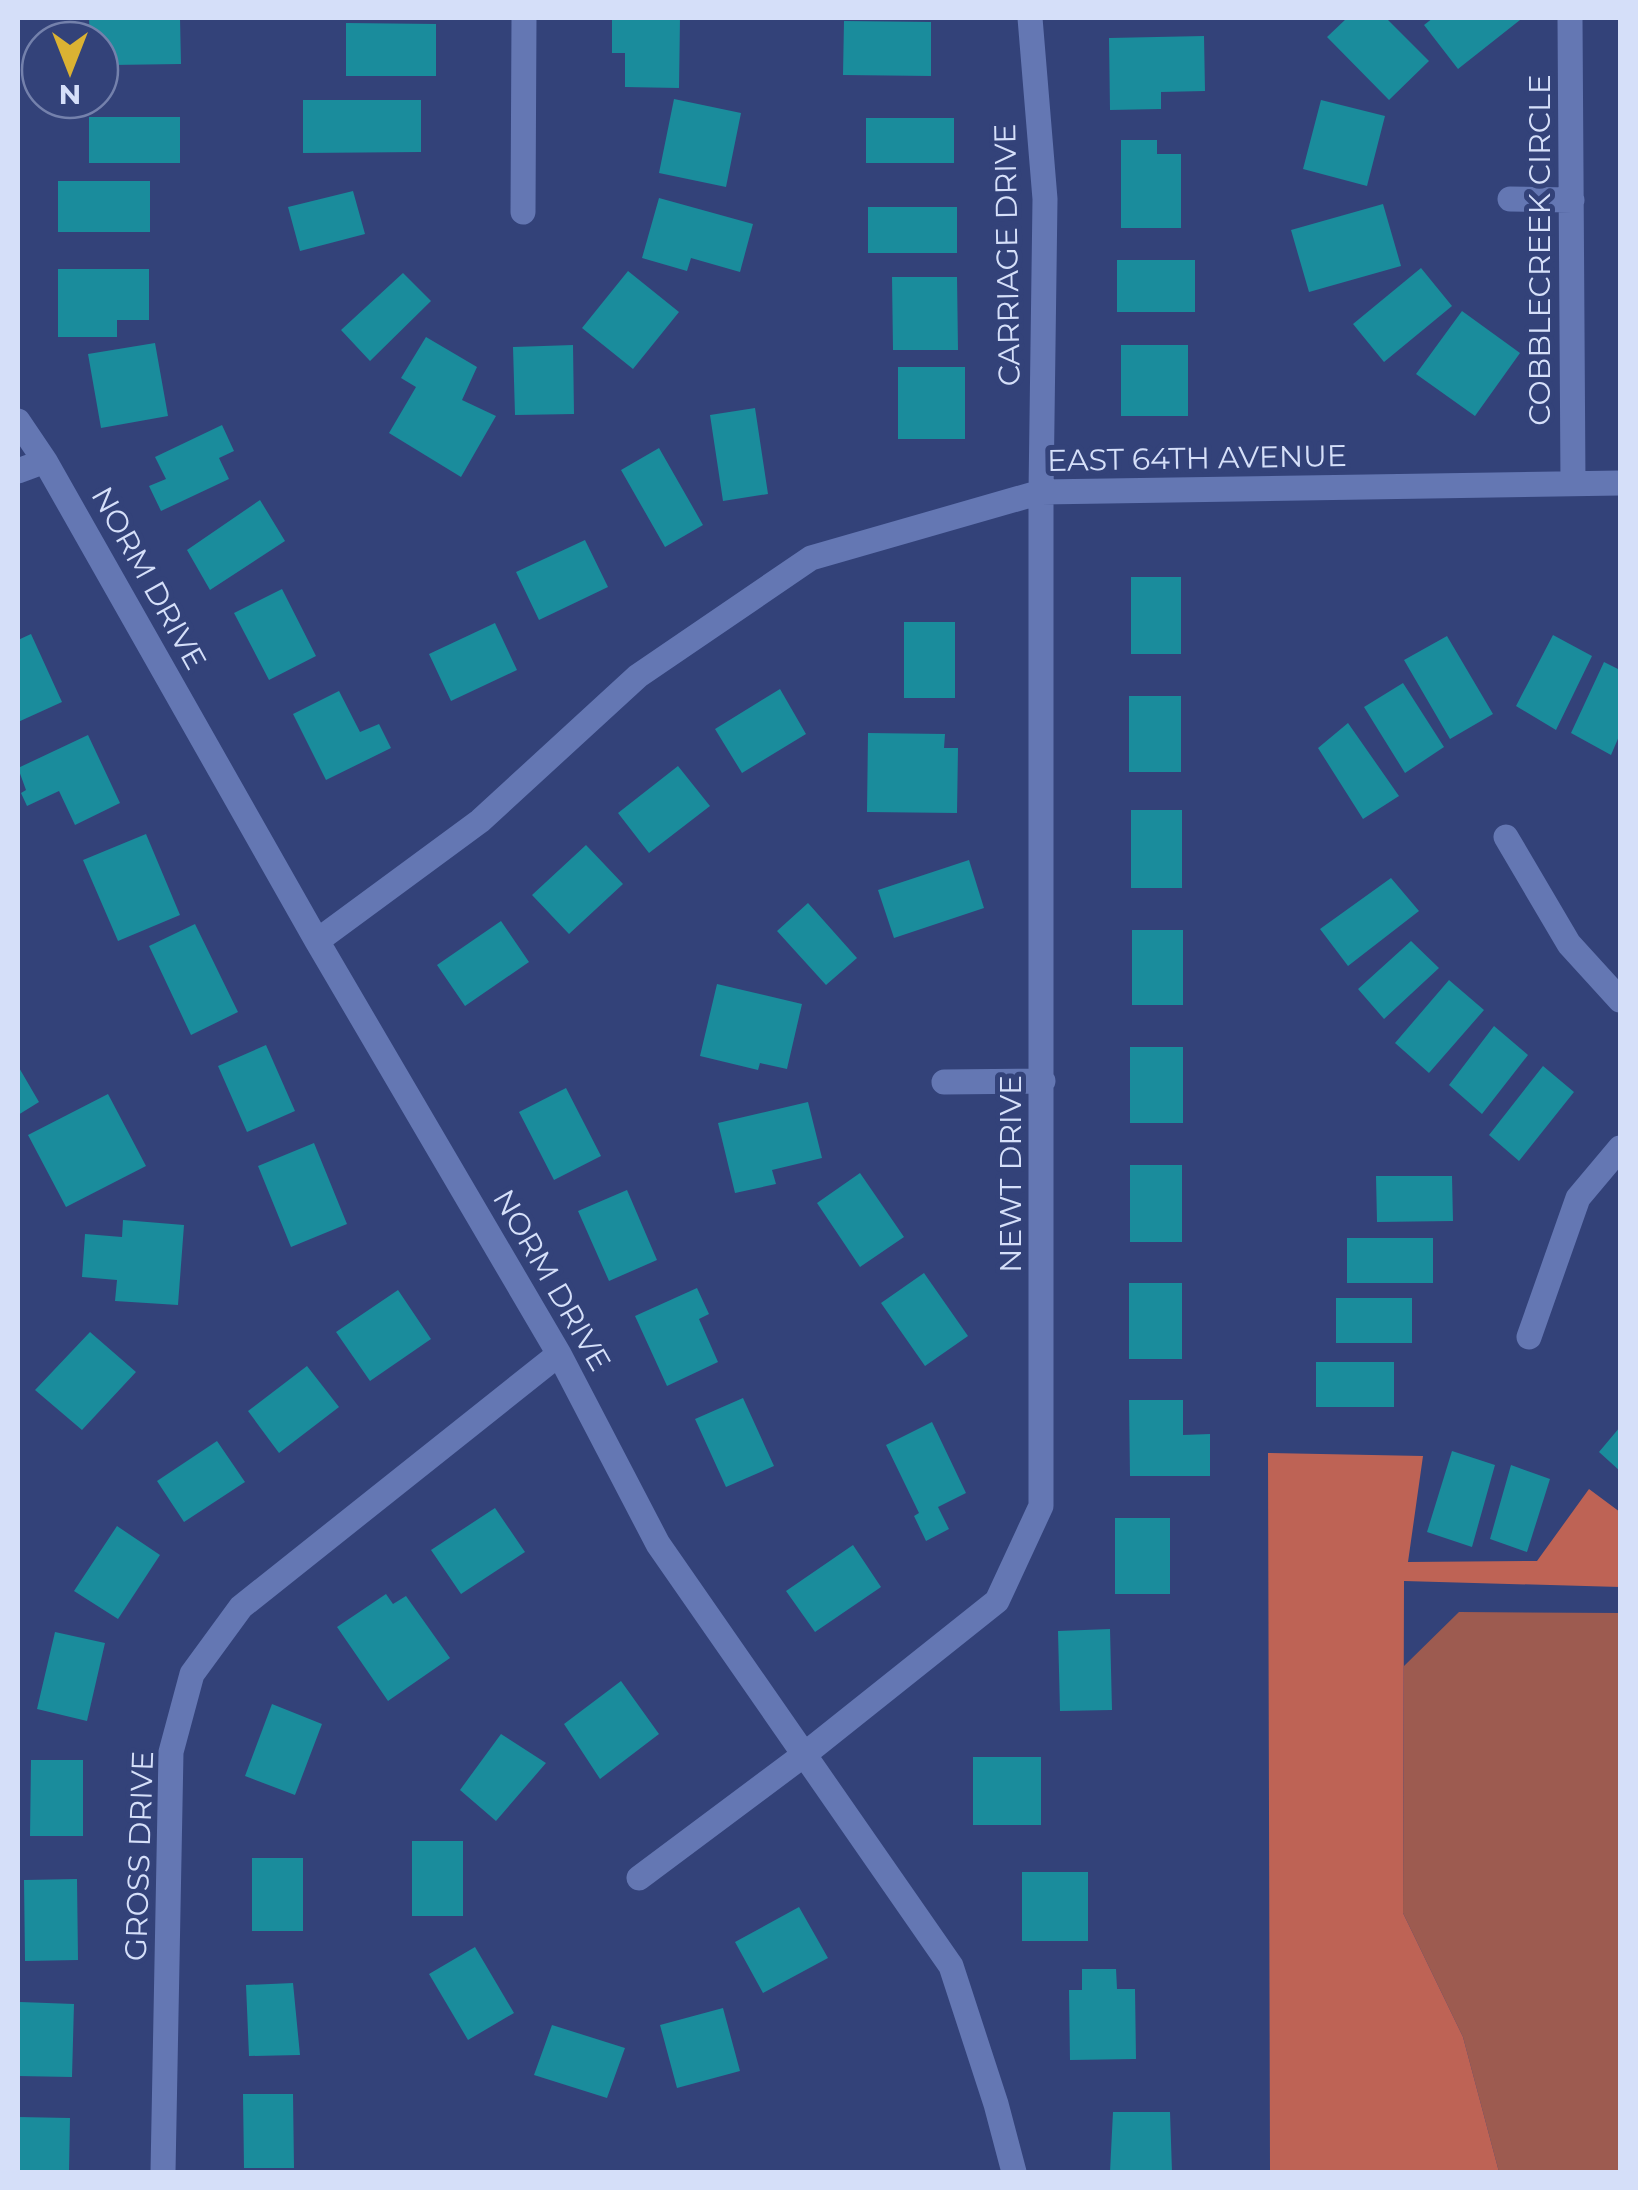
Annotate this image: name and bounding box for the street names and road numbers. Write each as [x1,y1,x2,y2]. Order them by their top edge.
street label: COBBLECREEK CIRCLE [1521,74,1558,426]
street label: CARRIAGE DRIVE [986,123,1028,387]
street label: EAST 64TH AVENUE [1047,437,1347,479]
street label: NORM DRIVE [84,480,214,676]
street label: NEWT DRIVE [992,1075,1029,1273]
street label: NORM DRIVE [485,1183,619,1377]
street label: GROSS DRIVE [117,1750,161,1962]

